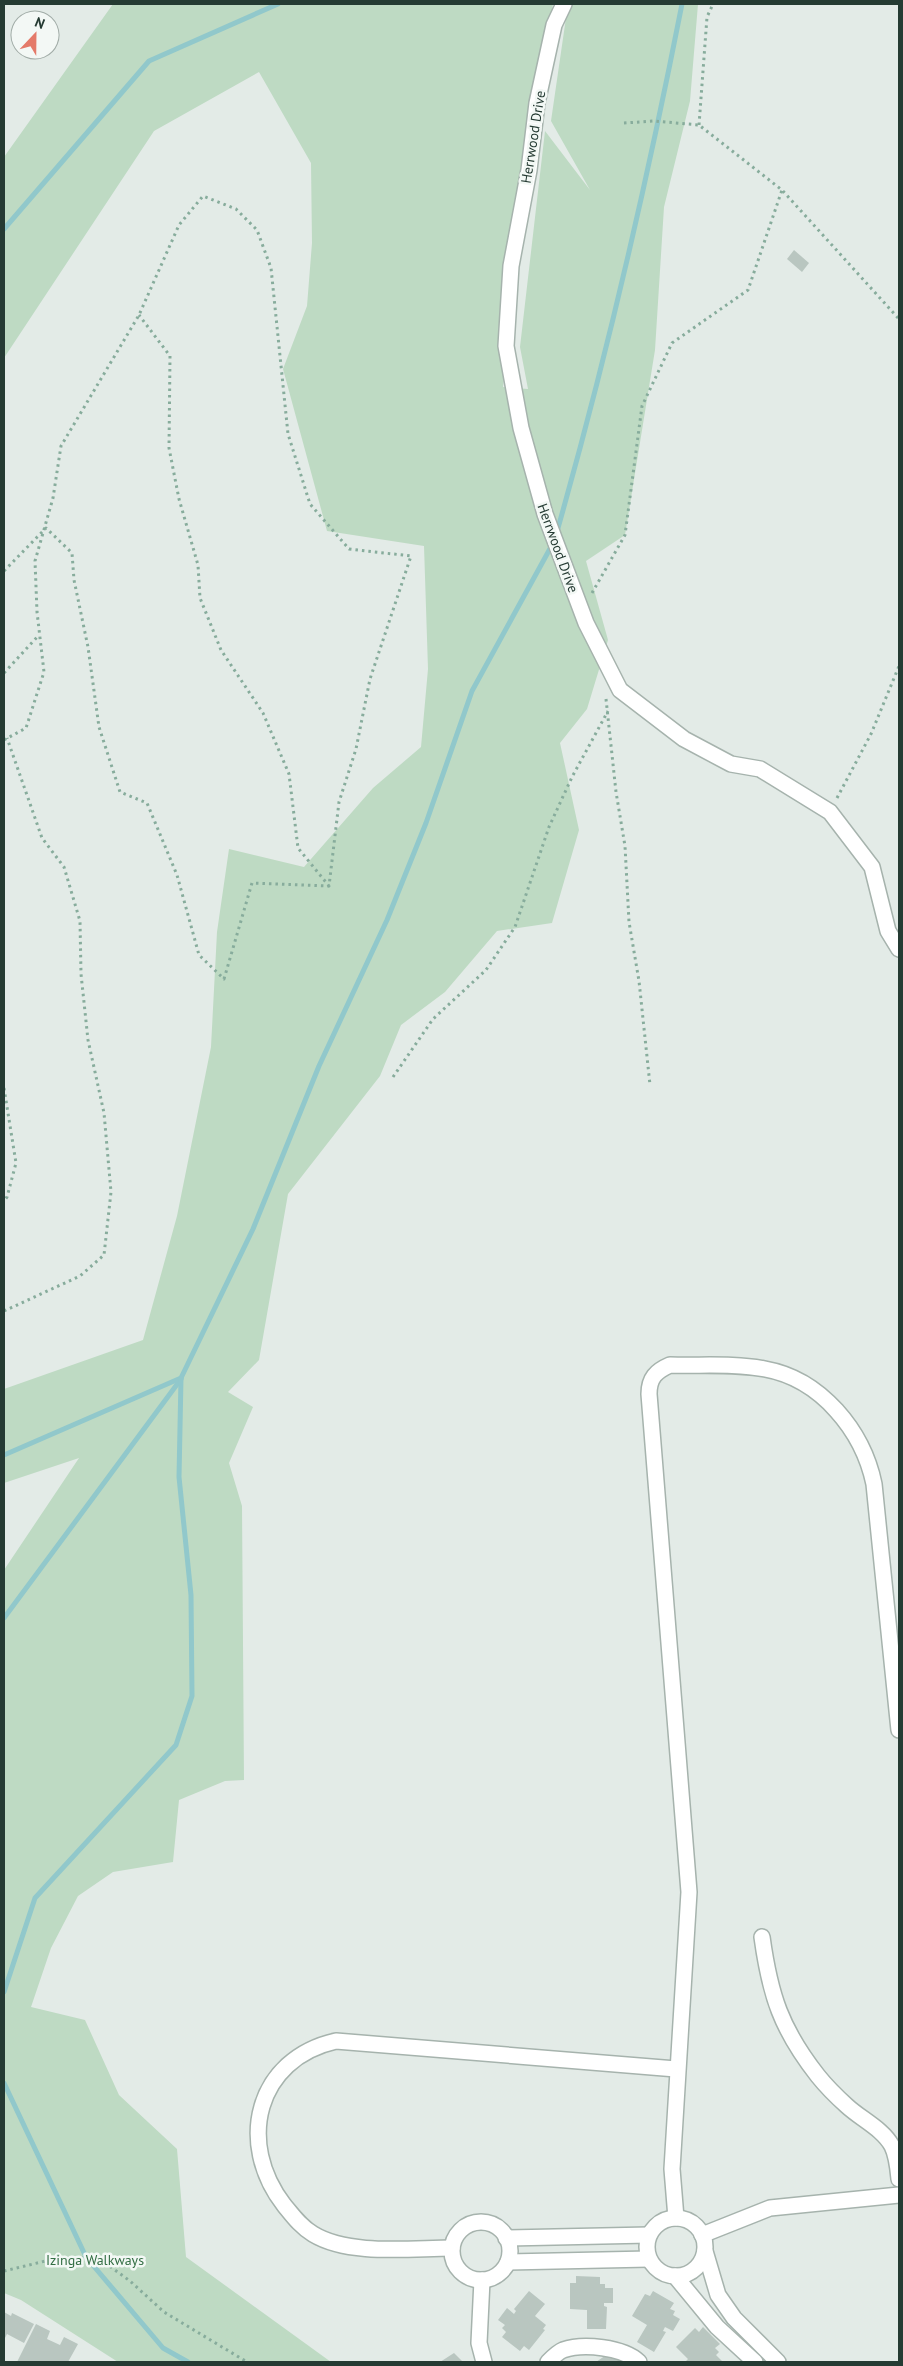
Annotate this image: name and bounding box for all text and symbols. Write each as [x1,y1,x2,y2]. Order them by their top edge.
north arrow [10,10,60,60]
text: N [32,13,48,33]
street label: Herrwood Drive [517,89,549,185]
street label: Herrwood Drive [533,501,583,595]
park label: Izinga Walkways [46,2251,144,2269]

